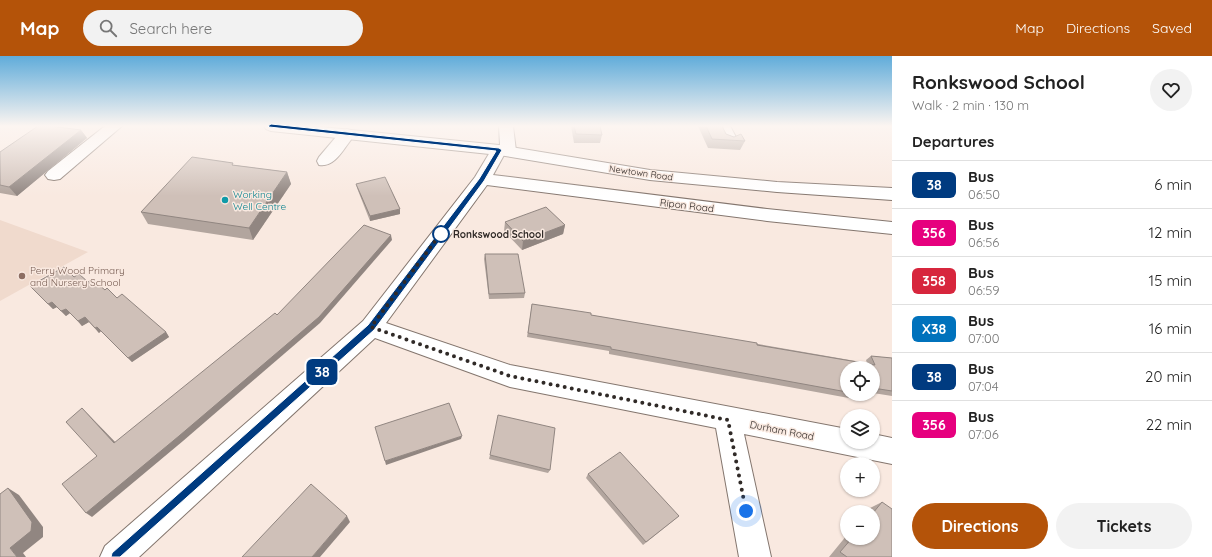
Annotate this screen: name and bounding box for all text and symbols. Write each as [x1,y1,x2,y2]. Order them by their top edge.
search box [83,10,363,46]
text: Map [20,16,59,40]
icon: search [97,17,119,39]
text: Search here [129,19,212,38]
text: Map [1015,19,1044,37]
text: Directions [1066,19,1130,37]
text: Saved [1152,19,1192,37]
button: heart [1150,69,1192,111]
text: Ronkswood School [912,70,1085,94]
text: Walk · 2 min · 130 m [912,97,1029,113]
text: Departures [912,132,994,151]
street label: Newtown Road [609,163,674,182]
text: Bus [968,167,994,186]
text: 6 min [1154,175,1192,194]
text: 38 [926,176,942,194]
text: 06:50 [968,186,1000,202]
place label: Working Well Centre [233,188,286,213]
marker: Working Well Centre [220,195,230,205]
street label: Ripon Road [659,196,715,215]
text: Bus [968,215,994,234]
text: 12 min [1148,223,1192,242]
text: 356 [922,224,946,242]
marker: Ronkswood School [432,225,450,243]
place label: Ronkswood School [453,228,544,241]
text: 06:56 [968,234,999,250]
text: Bus [968,263,994,282]
place label: Perry Wood Primary and Nursery School [30,264,125,289]
marker: Perry Wood Primary and Nursery School [17,271,27,281]
text: 15 min [1149,271,1192,290]
text: 358 [922,272,946,290]
text: 06:59 [968,282,1000,298]
text: Bus [968,311,994,330]
text: 16 min [1149,319,1192,338]
text: X38 [922,320,946,338]
text: 07:00 [968,330,1000,346]
line badge: 38 [304,359,340,385]
text: Bus [968,359,994,378]
map controls [840,361,880,545]
button: locate [840,361,880,401]
text: 38 [314,363,330,381]
text: 20 min [1145,367,1192,386]
text: 38 [926,368,942,386]
text: 07:04 [968,378,999,394]
text: Bus [968,407,994,426]
button: layers [840,409,880,449]
text: 22 min [1146,415,1192,434]
text: 356 [922,416,946,434]
street label: Durham Road [749,418,815,443]
text: 07:06 [968,426,999,442]
button: + [840,457,880,497]
your location [736,501,756,521]
button: Directions [912,503,1048,549]
button: Tickets [1056,503,1192,549]
button: − [840,505,880,545]

